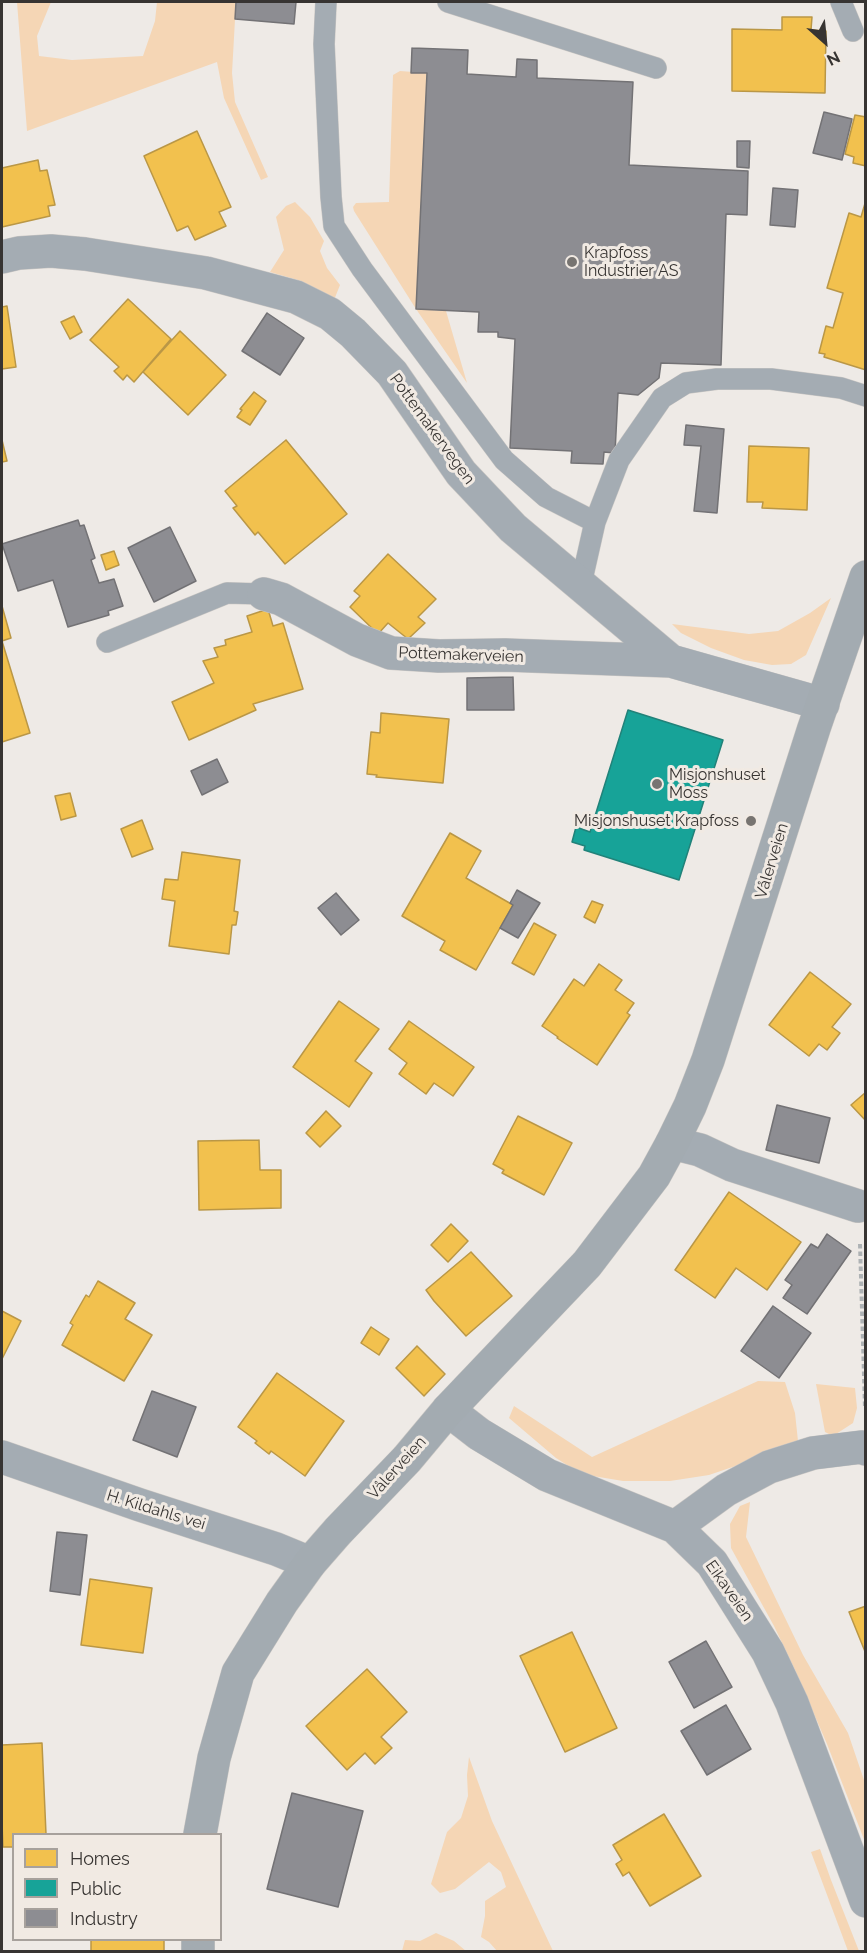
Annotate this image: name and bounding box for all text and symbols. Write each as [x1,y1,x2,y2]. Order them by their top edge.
north arrow [795,12,855,72]
text: N [824,47,843,70]
place label: Krapfoss Industrier AS [584,243,678,281]
marker: Krapfoss Industrier AS [565,255,579,269]
street label: Pottemakervegen [385,370,479,488]
street label: Pottemakerveien [398,643,524,667]
place label: Misjonshuset Moss [669,765,766,803]
marker: Misjonshuset Moss [650,777,664,791]
place label: Misjonshuset Krapfoss [574,811,739,831]
marker: Misjonshuset Krapfoss [744,814,758,828]
street label: Vålerveien [751,821,793,901]
street label: Vålerveien [364,1433,430,1503]
street label: H. Kildahls vei [104,1486,208,1534]
street label: Eikaveien [701,1557,757,1625]
legend [12,1833,222,1941]
text: Homes [70,1848,130,1869]
text: Public [70,1878,122,1899]
text: Industry [70,1908,138,1929]

